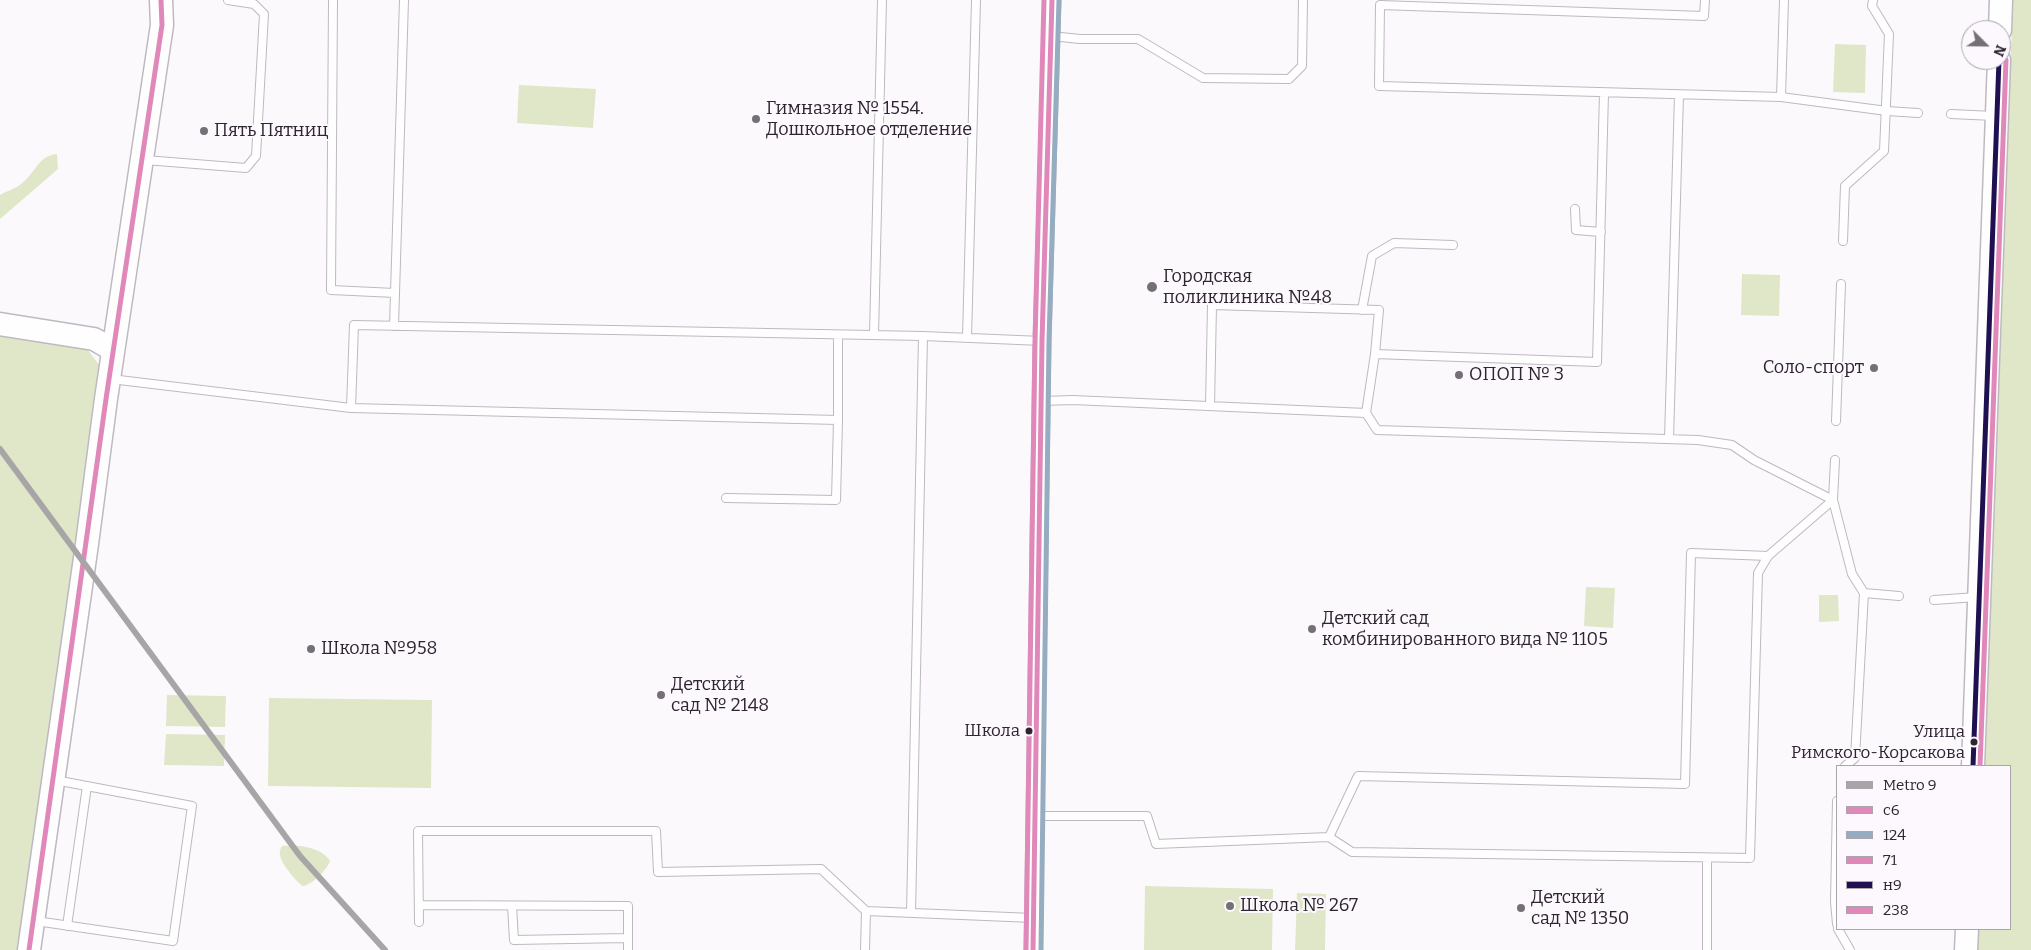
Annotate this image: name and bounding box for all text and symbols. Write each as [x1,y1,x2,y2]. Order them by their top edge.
north arrow [1961,20,2011,70]
text: N [1989,42,2009,59]
place label: Гимназия № 1554. Дошкольное отделение [766,98,972,140]
marker: Гимназия № 1554. Дошкольное отделение [750,113,762,125]
place label: Пять Пятниц [214,120,328,142]
marker: Пять Пятниц [198,125,210,137]
place label: Городская поликлиника №48 [1163,266,1332,308]
marker: Городская поликлиника №48 [1145,280,1159,294]
place label: Соло-спорт [1763,357,1864,379]
marker: Соло-спорт [1868,362,1880,374]
place label: ОПОП № 3 [1469,364,1564,386]
marker: ОПОП № 3 [1453,369,1465,381]
place label: Детский сад комбинированного вида № 1105 [1322,608,1608,650]
marker: Детский сад комбинированного вида № 1105 [1306,623,1318,635]
place label: Школа №958 [321,638,437,660]
marker: Школа №958 [305,643,317,655]
place label: Детский сад № 2148 [671,674,769,716]
marker: Детский сад № 2148 [655,689,667,701]
place label: Школа [964,721,1020,741]
place label: Улица Римского-Корсакова [1791,722,1965,762]
marker: Школа [1024,726,1034,736]
marker: Улица Римского-Корсакова [1969,737,1979,747]
legend [1836,765,2011,930]
text: Metro 9 [1883,776,1936,794]
text: с6 [1883,801,1900,819]
text: 124 [1883,826,1906,844]
text: 71 [1883,851,1897,869]
text: н9 [1883,876,1902,894]
place label: Детский сад № 1350 [1531,887,1629,930]
place label: Школа № 267 [1240,895,1358,917]
marker: Школа № 267 [1224,900,1236,912]
text: 238 [1883,901,1909,919]
marker: Детский сад № 1350 [1515,902,1527,914]

